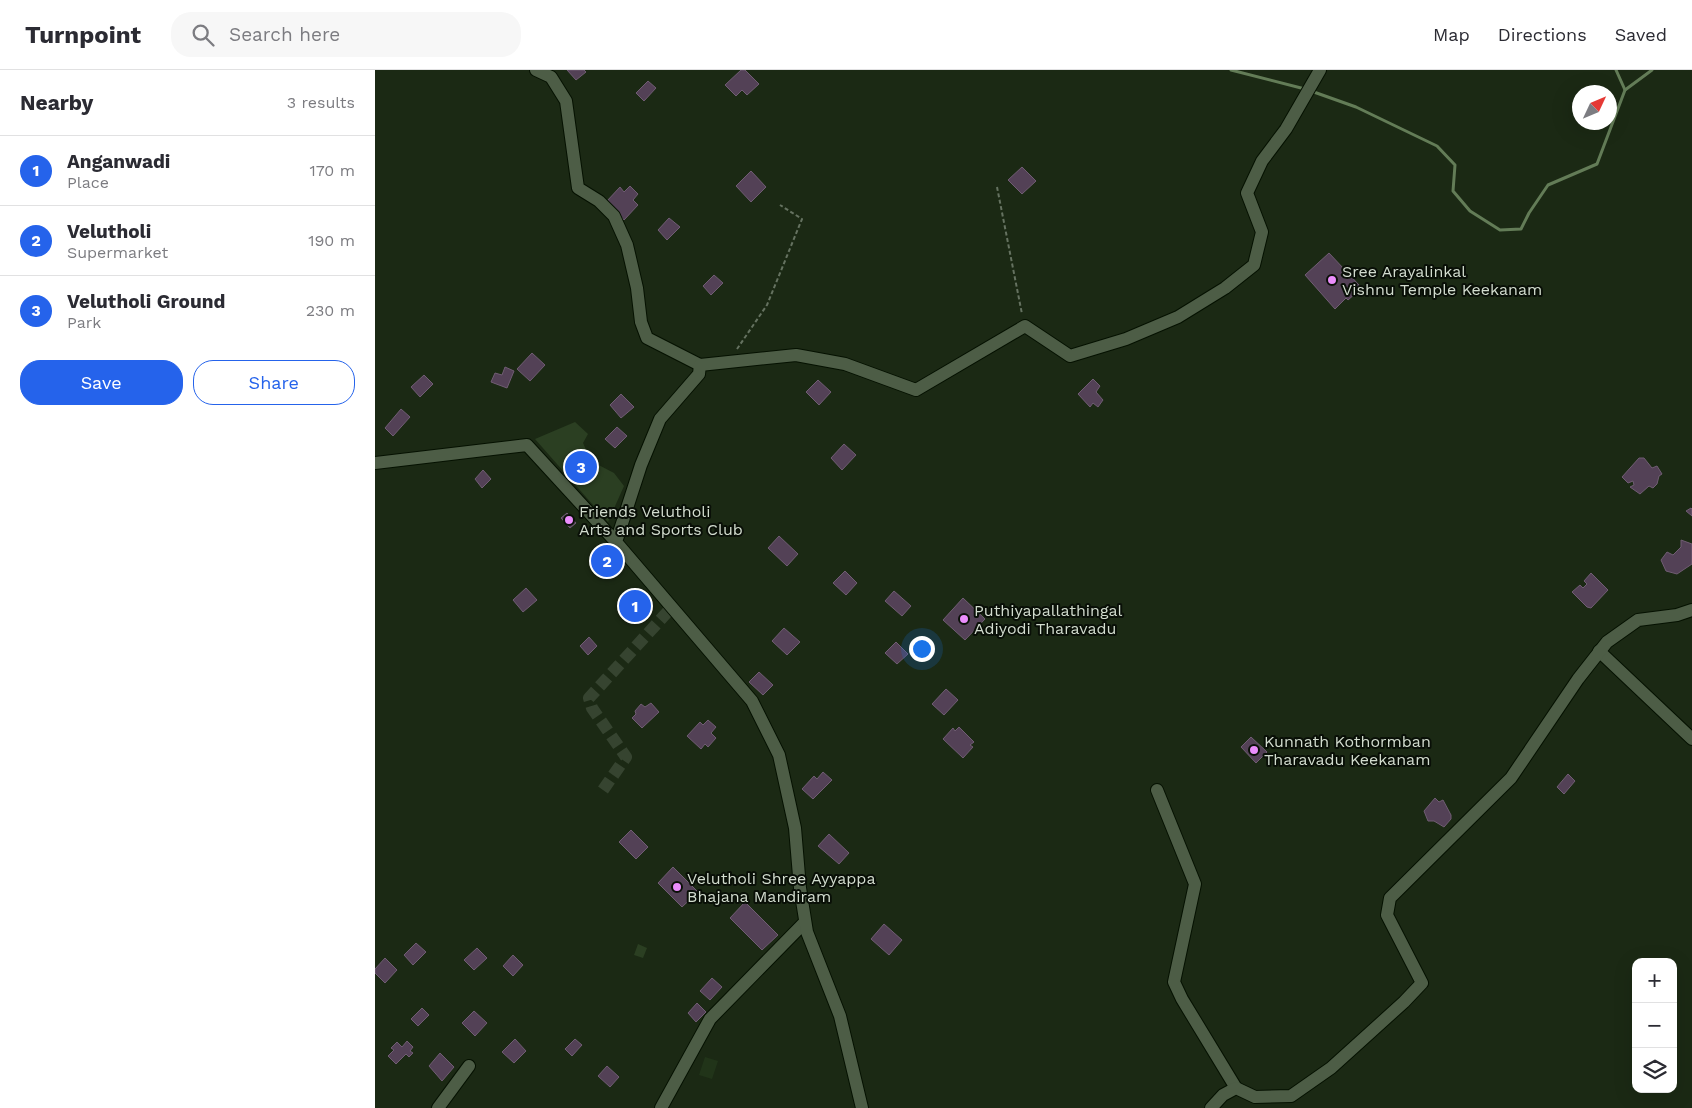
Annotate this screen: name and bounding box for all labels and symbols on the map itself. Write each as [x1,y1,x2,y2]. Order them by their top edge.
north arrow [1572,85,1617,130]
place label: Sree Arayalinkal Vishnu Temple Keekanam [1342,262,1542,299]
marker: Sree Arayalinkal Vishnu Temple Keekanam [1326,274,1338,286]
pin: 3 [565,448,597,486]
place label: Friends Velutholi Arts and Sports Club [579,502,743,539]
marker: Friends Velutholi Arts and Sports Club [563,514,575,526]
pin: 2 [591,542,623,580]
pin: 1 [619,587,651,625]
place label: Puthiyapallathingal Adiyodi Tharavadu [974,601,1123,638]
marker: Puthiyapallathingal Adiyodi Tharavadu [958,613,970,625]
your location [909,636,935,662]
place label: Kunnath Kothormban Tharavadu Keekanam [1264,732,1431,769]
marker: Kunnath Kothormban Tharavadu Keekanam [1248,744,1260,756]
place label: Velutholi Shree Ayyappa Bhajana Mandiram [687,869,875,906]
marker: Velutholi Shree Ayyappa Bhajana Mandiram [671,881,683,893]

